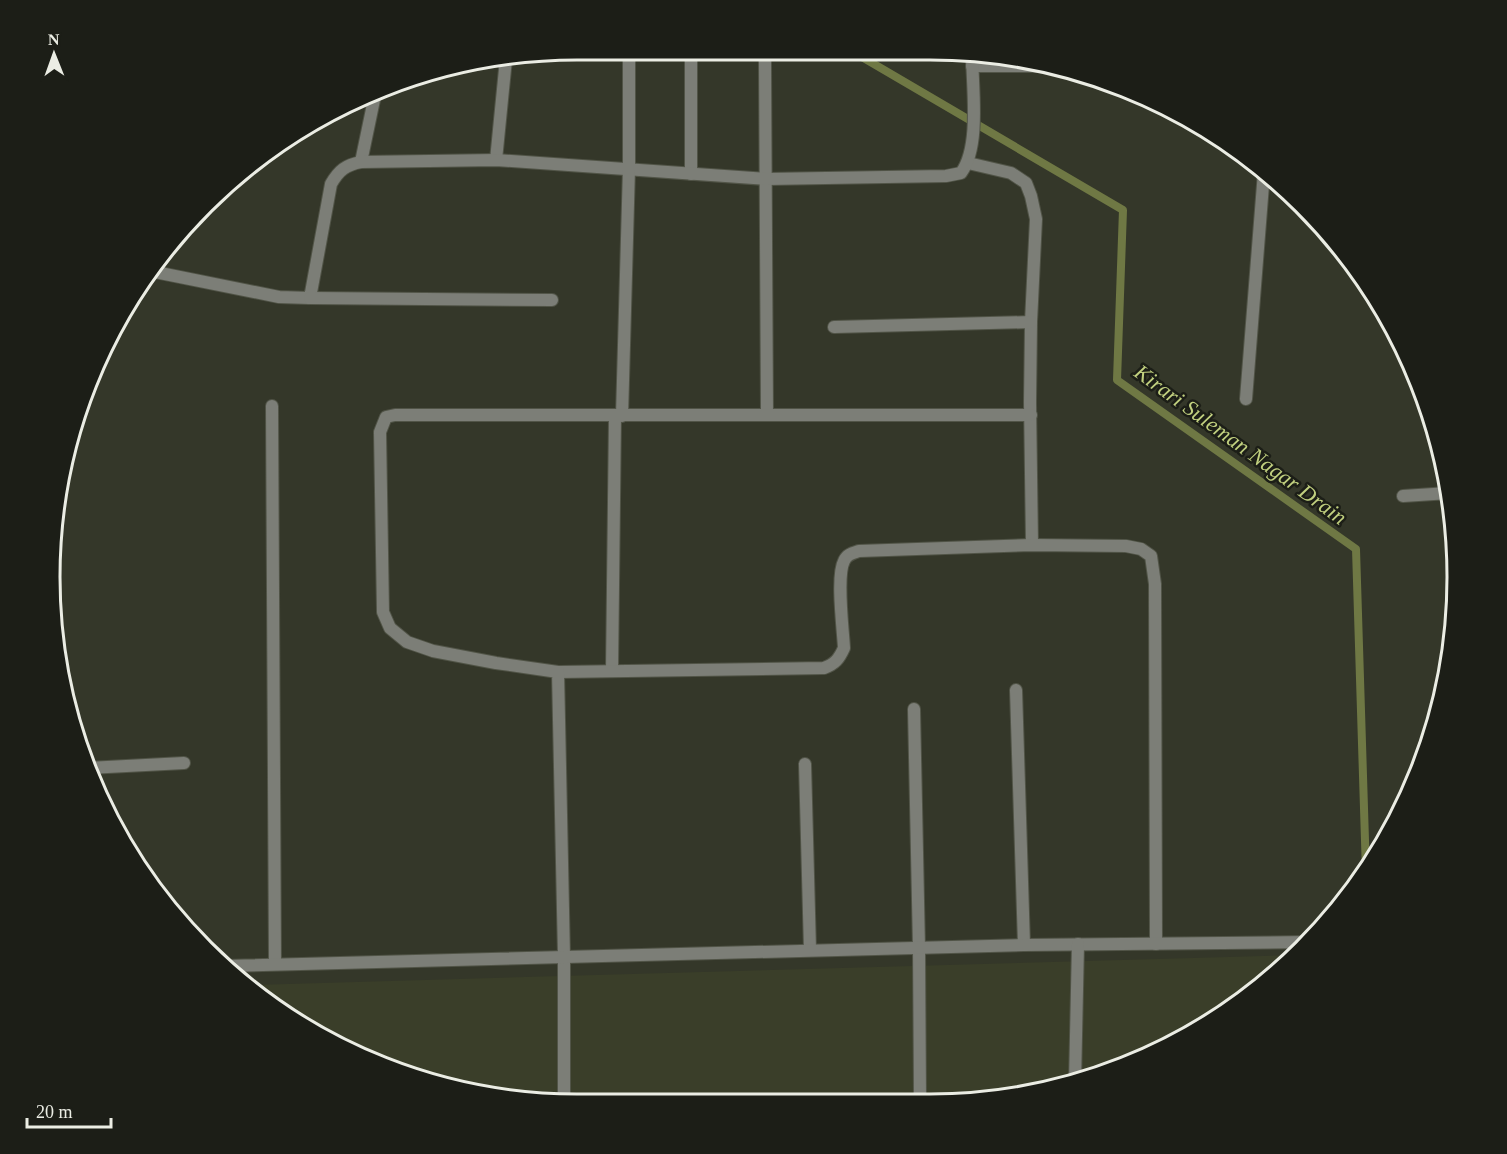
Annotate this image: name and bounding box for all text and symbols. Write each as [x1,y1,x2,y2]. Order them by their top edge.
north arrow [24,24,84,84]
text: N [48,31,60,48]
water label: Kirari Suleman Nagar Drain [1129,358,1352,530]
scale bar [27,1091,111,1129]
text: 20 m [36,1102,73,1122]

